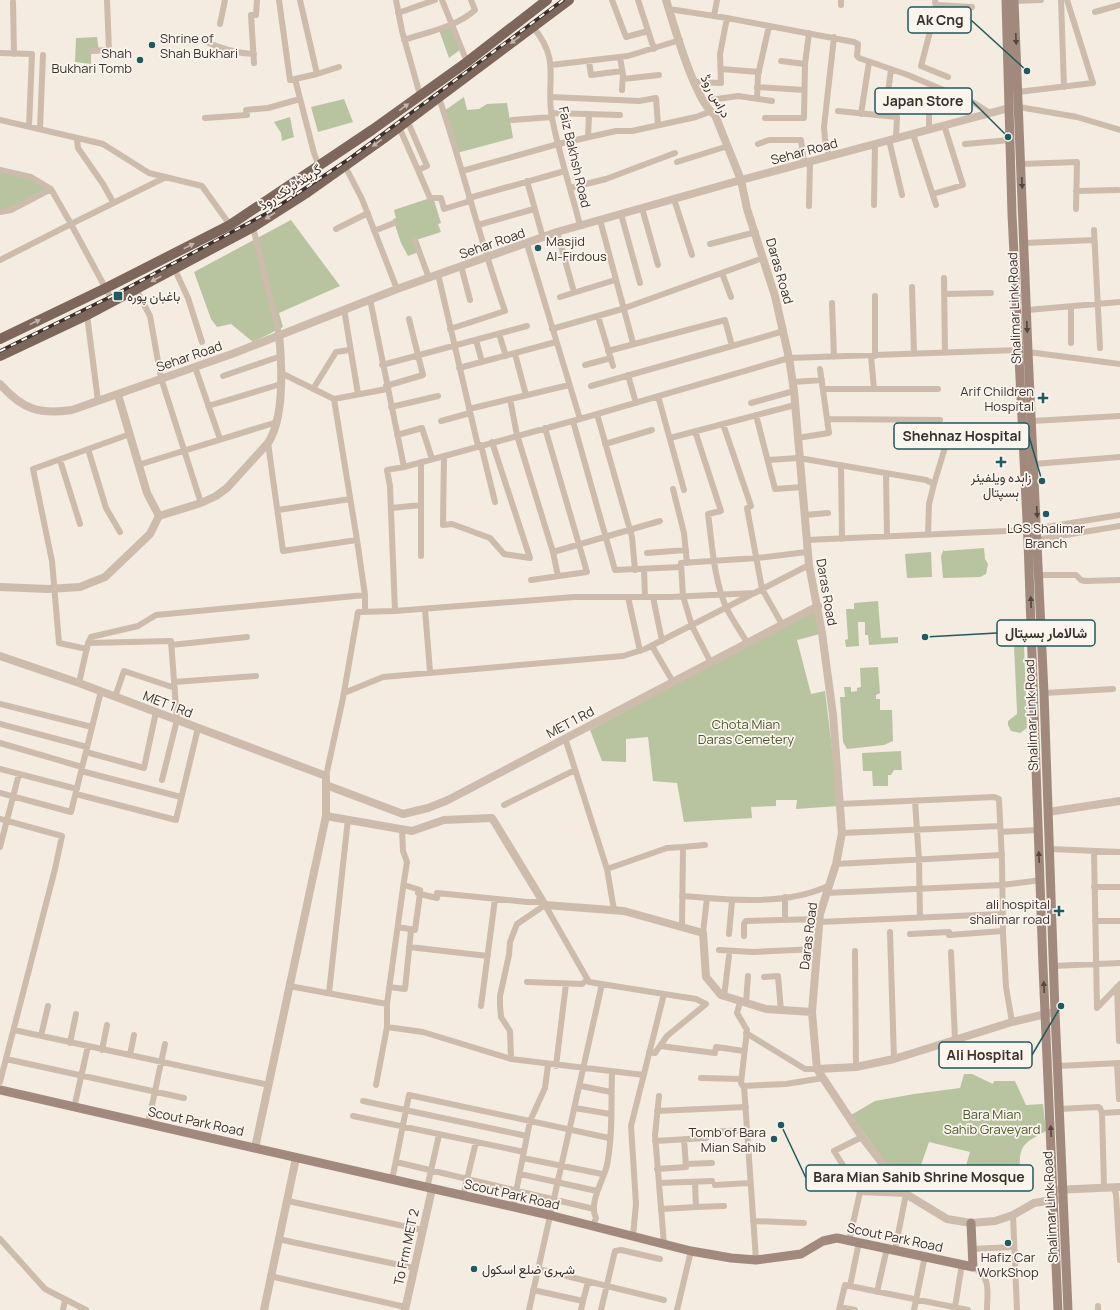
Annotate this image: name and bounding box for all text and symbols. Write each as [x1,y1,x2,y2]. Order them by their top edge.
callout: Ak Cng [908,7,971,33]
text: Ak Cng [916,10,964,29]
place label: Shrine of Shah Bukhari [160,29,238,62]
one-way arrow [1013,33,1019,46]
one-way arrow [510,36,521,45]
marker: Shrine of Shah Bukhari [147,40,157,50]
place label: Shah Bukhari Tomb [51,44,132,77]
marker: Shah Bukhari Tomb [135,55,145,65]
street label: دراس روڈ [697,71,735,121]
callout: Japan Store [875,88,972,114]
text: Japan Store [883,91,963,110]
one-way arrow [398,102,409,111]
street label: Faiz Bakhsh Road [555,105,595,209]
street label: Sehar Road [769,133,839,169]
one-way arrow [372,139,383,147]
street label: گرینڈ ٹرنک روڈ [255,160,325,214]
one-way arrow [1019,177,1025,190]
one-way arrow [265,212,275,220]
street label: Sehar Road [457,223,527,263]
place label: Masjid Al-Firdous [546,232,607,265]
street label: Daras Road [762,236,798,306]
one-way arrow [183,242,195,249]
marker: Masjid Al-Firdous [533,243,543,253]
street label: Shalimar Link Road [1003,252,1025,364]
one-way arrow [150,276,162,282]
place label: باغبان پورہ [127,287,181,306]
marker: باغبان پورہ [112,290,124,302]
one-way arrow [29,319,41,325]
one-way arrow [1024,321,1030,334]
street label: Sehar Road [154,336,224,376]
place label: Arif Children Hospital [960,382,1034,415]
marker: Arif Children Hospital [1037,392,1049,404]
callout: Shehnaz Hospital [894,423,1029,449]
text: Shehnaz Hospital [903,426,1022,445]
marker: زاہدہ ویلفیئر ہسپتال [995,456,1007,468]
place label: زاہدہ ویلفیئر ہسپتال [970,468,1031,502]
one-way arrow [1033,506,1040,519]
marker: LGS Shalimar Branch [1041,509,1051,519]
place label: LGS Shalimar Branch [1007,519,1085,552]
street label: Daras Road [812,557,842,627]
one-way arrow [1027,596,1034,608]
callout: شالامار ہسپتال [997,620,1095,646]
text: شالامار ہسپتال [1005,623,1087,643]
street label: Shalimar Link Road [1020,659,1042,771]
street label: MET 1 Rd [141,686,195,722]
street label: MET 1 Rd [543,702,597,742]
park label: Chota Mian Daras Cemetery [698,715,794,748]
one-way arrow [1036,851,1043,863]
place label: ali hospital shalimar road [969,895,1050,928]
street label: Daras Road [795,901,821,971]
marker: ali hospital shalimar road [1053,905,1065,917]
one-way arrow [1040,981,1047,993]
callout: Ali Hospital [939,1042,1032,1068]
text: Ali Hospital [947,1045,1023,1064]
street label: Scout Park Road [146,1102,246,1140]
park label: Bara Mian Sahib Graveyard [944,1105,1040,1138]
place label: Tomb of Bara Mian Sahib [689,1123,766,1156]
one-way arrow [1047,1125,1054,1137]
marker: Tomb of Bara Mian Sahib [769,1134,779,1144]
street label: Shalimar Link Road [1038,1151,1062,1263]
callout: Bara Mian Sahib Shrine Mosque [806,1165,1033,1191]
text: Bara Mian Sahib Shrine Mosque [813,1167,1025,1186]
street label: Scout Park Road [462,1174,562,1214]
street label: To Frm MET 2 [389,1207,423,1287]
street label: Scout Park Road [845,1218,945,1256]
marker: Hafiz Car WorkShop [1003,1238,1013,1248]
place label: Hafiz Car WorkShop [977,1248,1039,1281]
place label: شہری ضلع اسکول [482,1260,575,1279]
marker: شہری ضلع اسکول [469,1264,479,1274]

